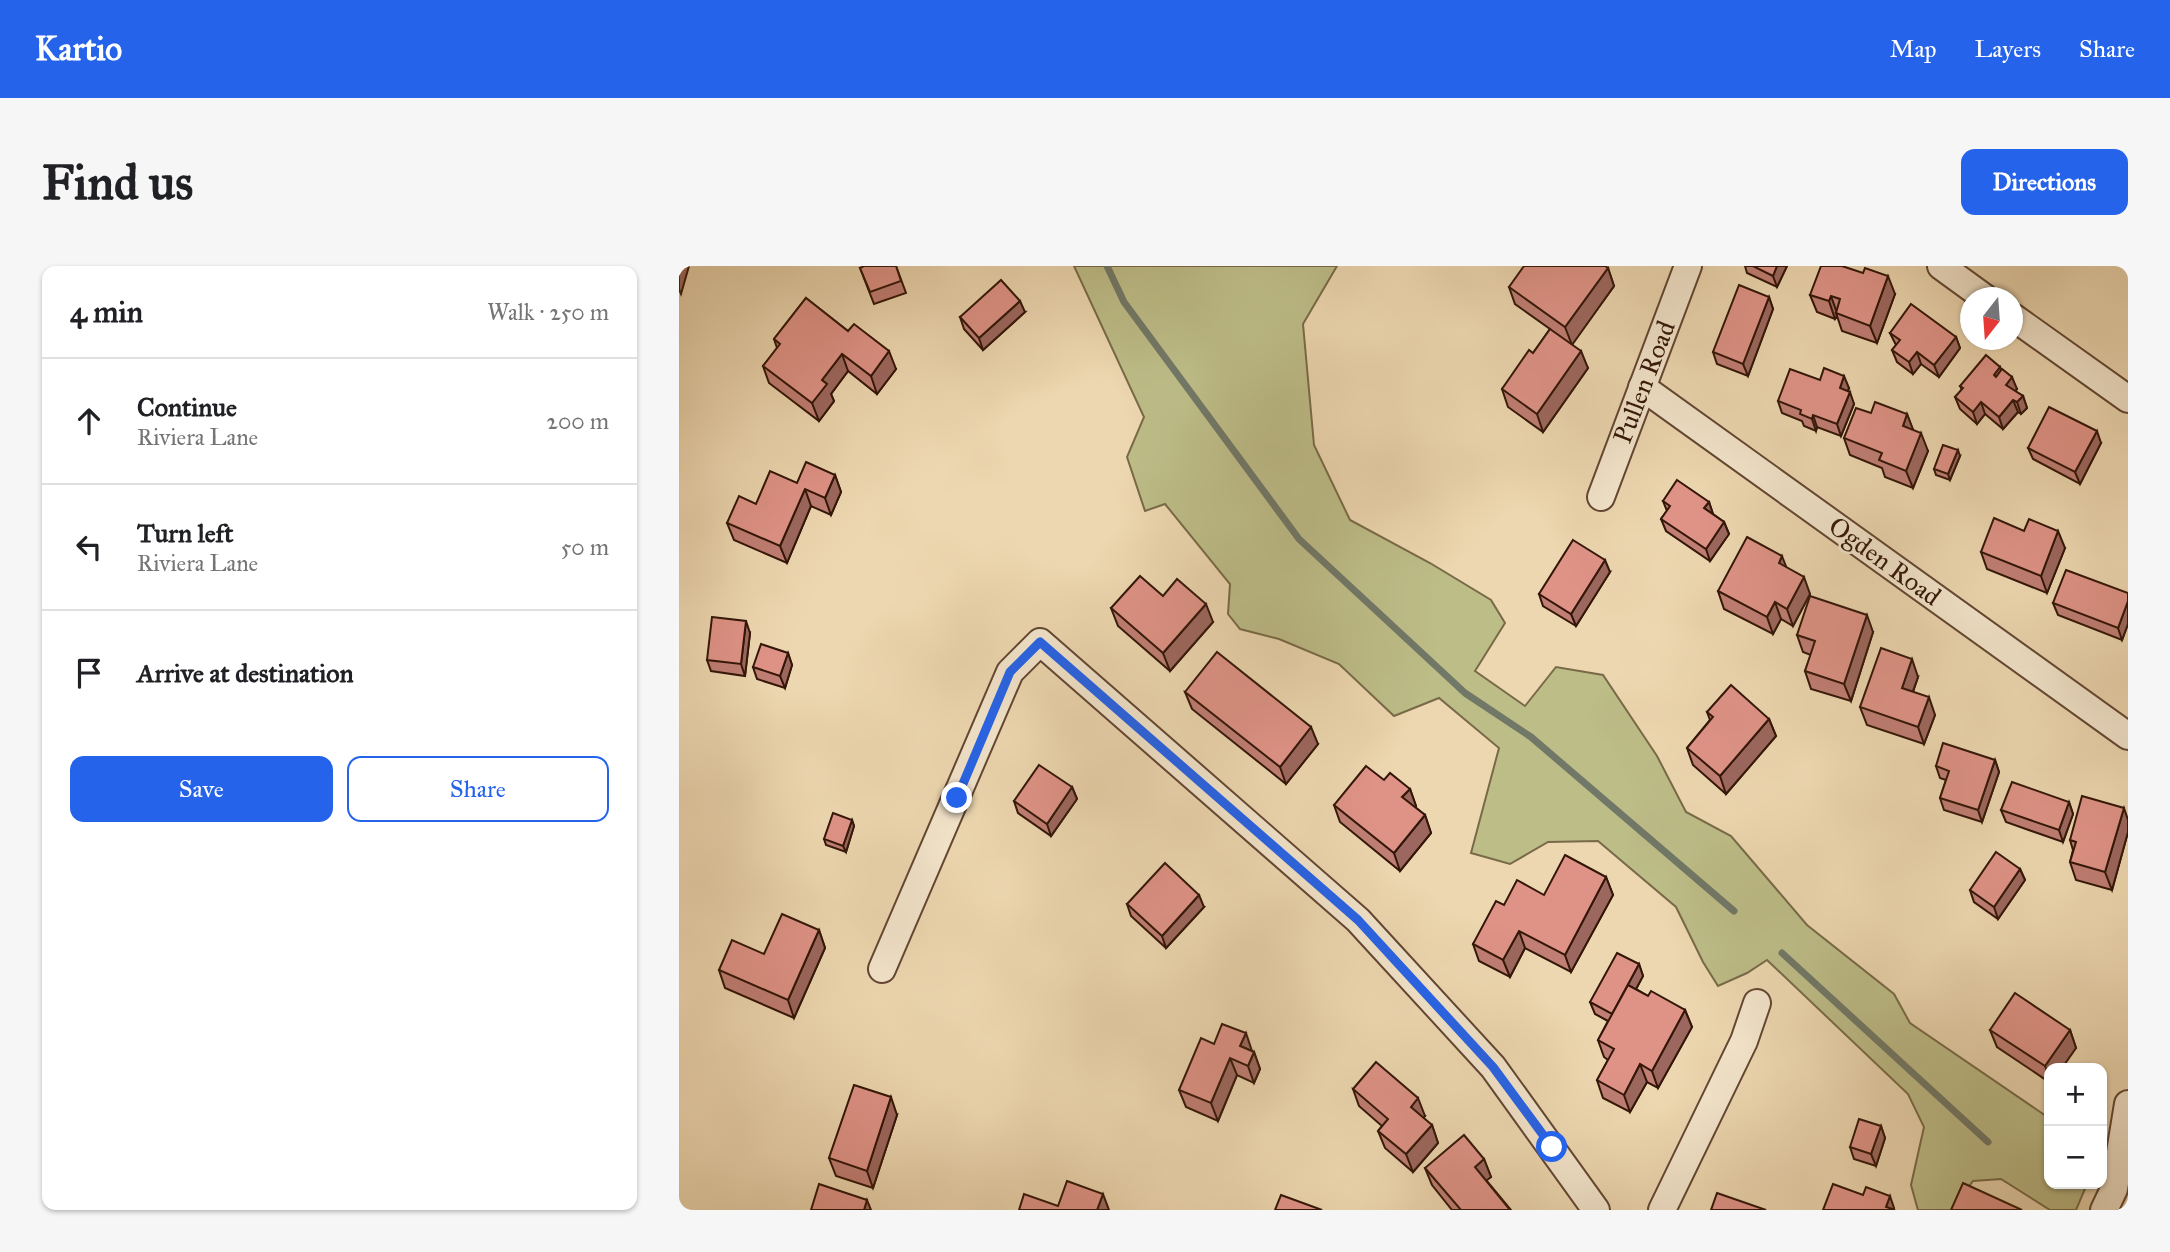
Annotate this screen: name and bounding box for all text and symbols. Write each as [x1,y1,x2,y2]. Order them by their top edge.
text: Kartio [35,29,122,69]
text: Map [1890,34,1937,64]
text: Layers [1975,34,2041,64]
text: Share [2079,34,2135,64]
button: Directions [1961,149,2128,215]
text: Find us [42,153,193,212]
north arrow [1960,287,2023,350]
text: 4 min [70,294,143,330]
text: Walk · 250 m [487,298,609,326]
street label: Pullen Road [1606,316,1682,448]
text: Continue [137,391,237,423]
icon: ahead [70,402,108,440]
text: 200 m [547,407,609,435]
text: Riviera Lane [137,423,258,451]
street label: Ogden Road [1823,510,1947,612]
text: Turn left [137,517,233,549]
icon: left [70,528,108,566]
text: 50 m [561,533,609,561]
text: Riviera Lane [137,549,258,577]
icon: arrive [70,654,108,692]
text: Arrive at destination [137,657,354,689]
button: Save [70,756,333,822]
button: Share [347,756,609,822]
route end [941,782,972,813]
map controls [2044,1063,2107,1189]
button: + [2044,1063,2107,1126]
button: − [2044,1126,2107,1189]
route start [1536,1131,1567,1162]

